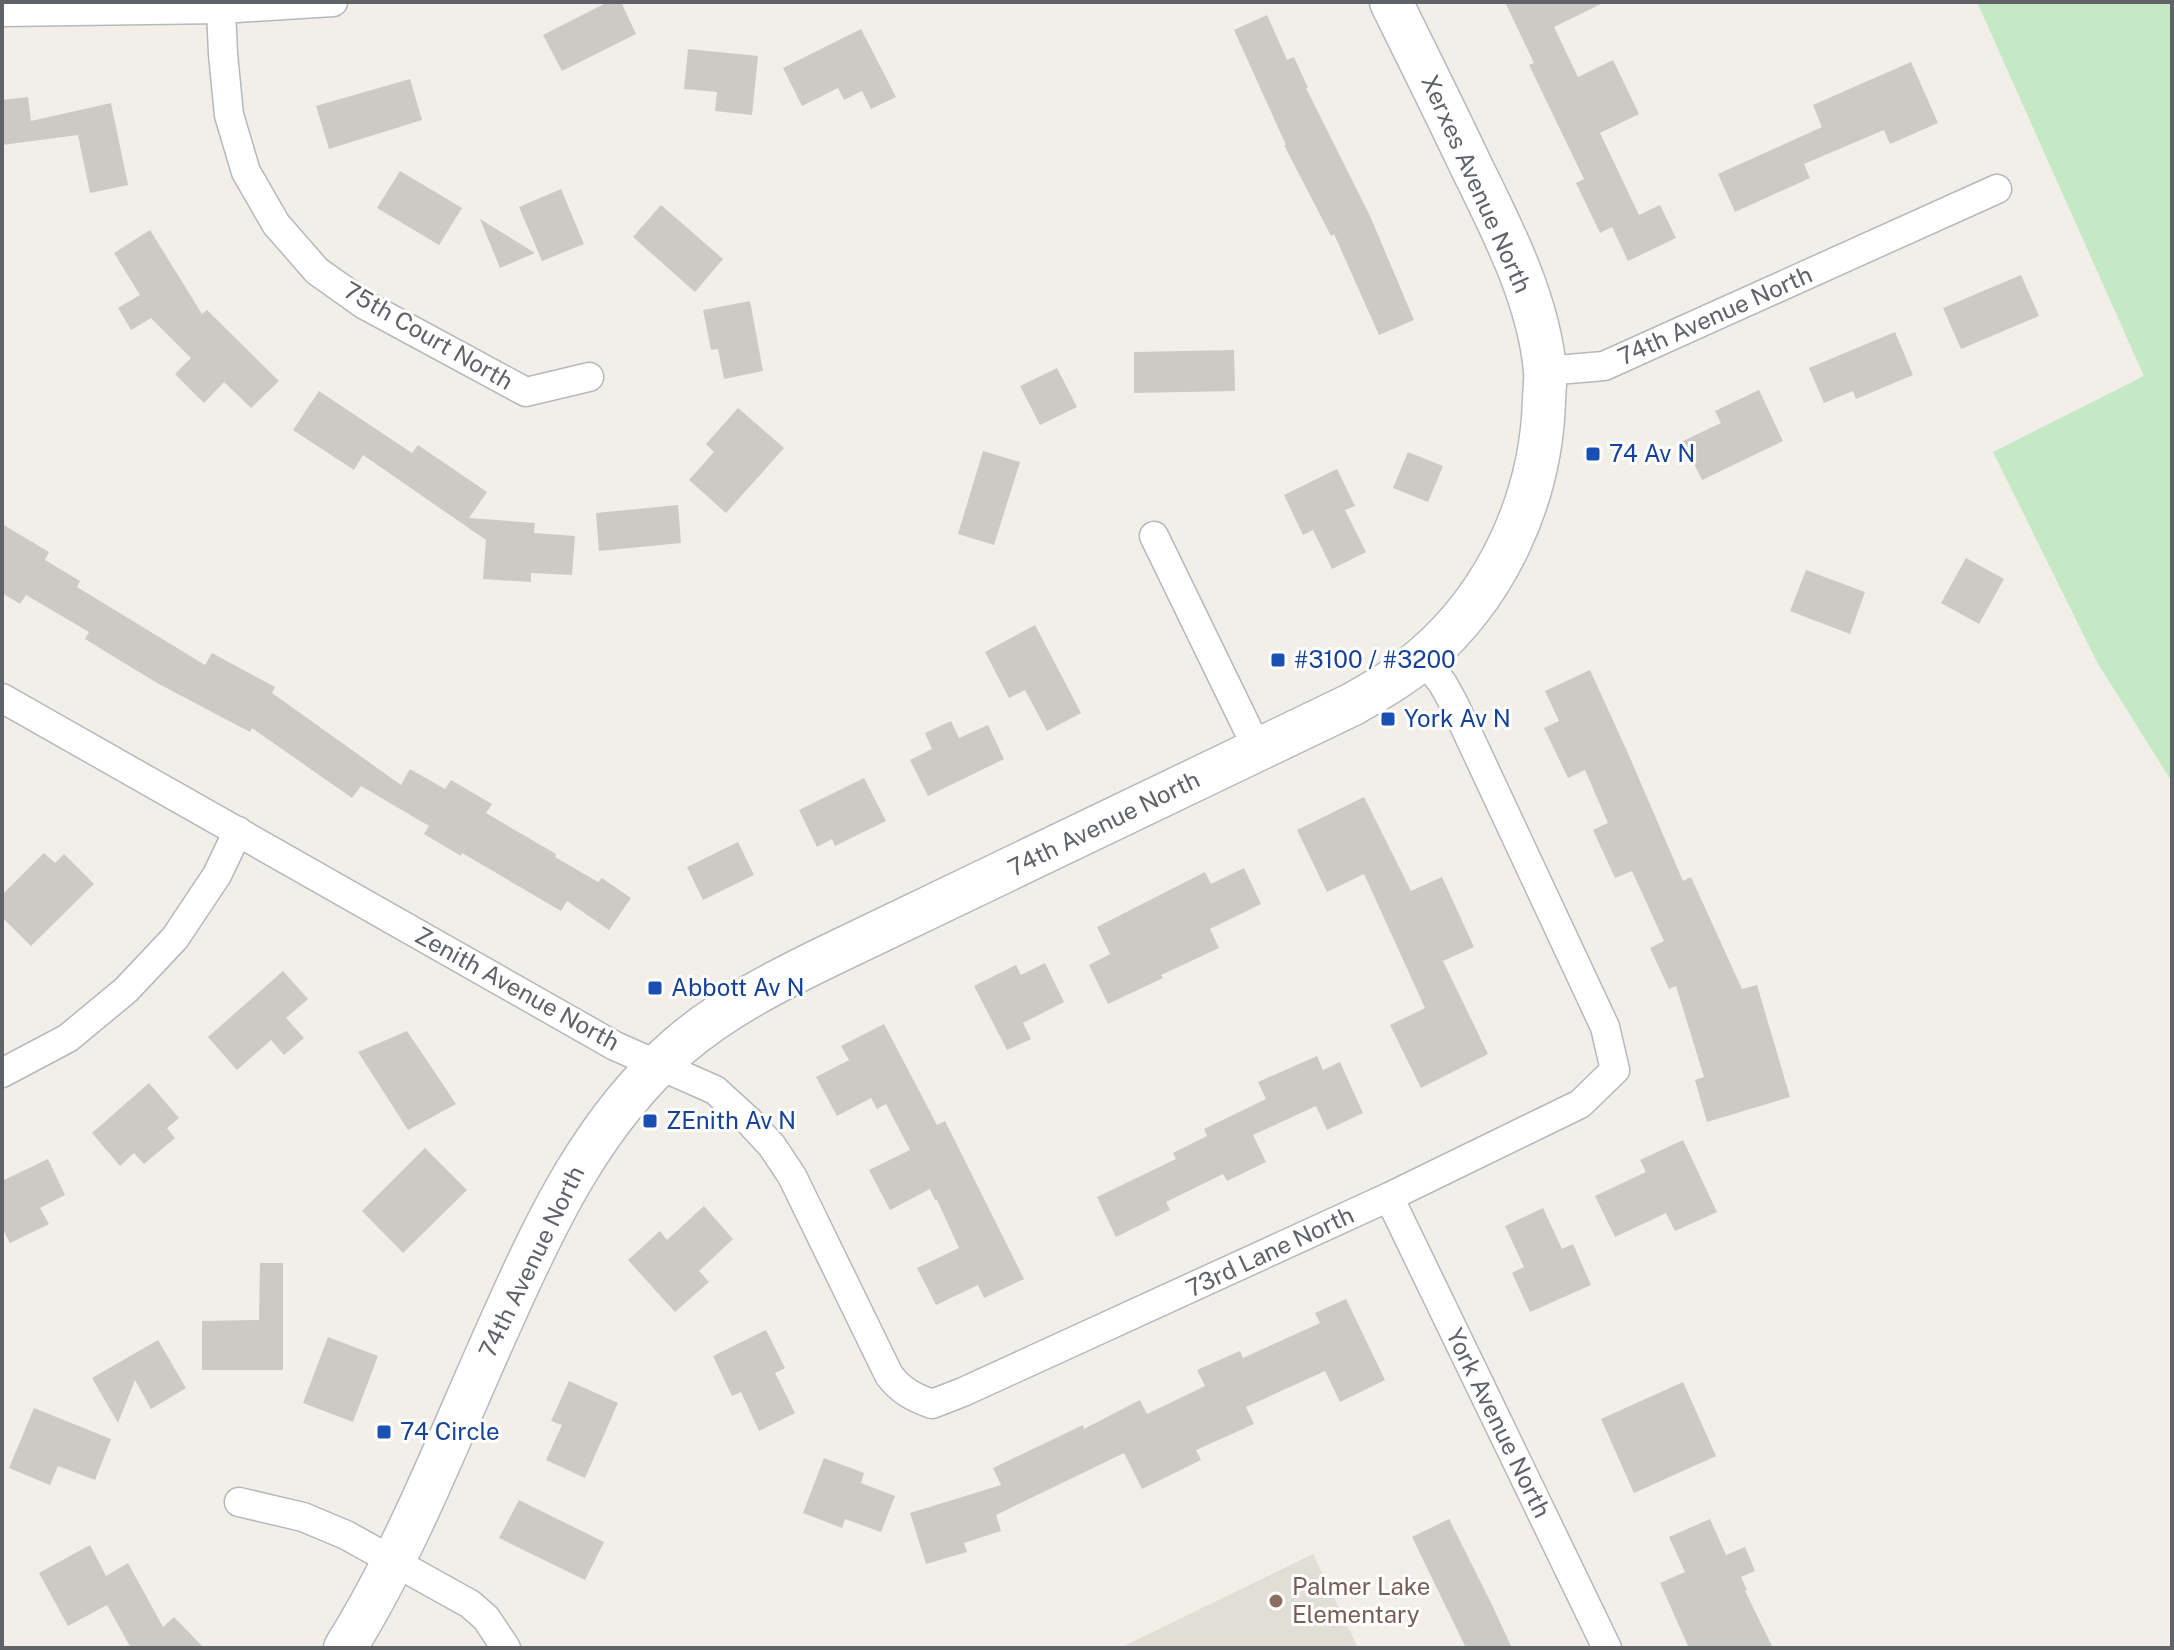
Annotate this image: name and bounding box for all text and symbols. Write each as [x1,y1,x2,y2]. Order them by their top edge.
street label: Xerxes Avenue North [1416,70,1538,297]
street label: 74th Avenue North [1613,260,1816,371]
street label: 75th Court North [339,275,518,395]
place label: 74 Av N [1609,439,1695,467]
marker: 74 Av N [1584,445,1602,463]
place label: #3100 / #3200 [1294,645,1456,673]
marker: #3100 / #3200 [1269,651,1287,669]
place label: York Av N [1404,704,1511,732]
marker: York Av N [1379,710,1397,728]
street label: 74th Avenue North [1003,765,1204,882]
street label: Zenith Avenue North [410,920,624,1056]
place label: Abbott Av N [671,973,805,1001]
marker: Abbott Av N [646,979,664,997]
place label: ZEnith Av N [666,1106,796,1134]
marker: ZEnith Av N [641,1112,659,1130]
street label: 74th Avenue North [473,1161,590,1362]
street label: 73rd Lane North [1181,1200,1358,1302]
street label: York Avenue North [1441,1323,1557,1522]
place label: 74 Circle [400,1417,500,1445]
marker: 74 Circle [375,1423,393,1441]
place label: Palmer Lake Elementary [1292,1572,1430,1628]
marker: Palmer Lake Elementary [1267,1592,1285,1610]

